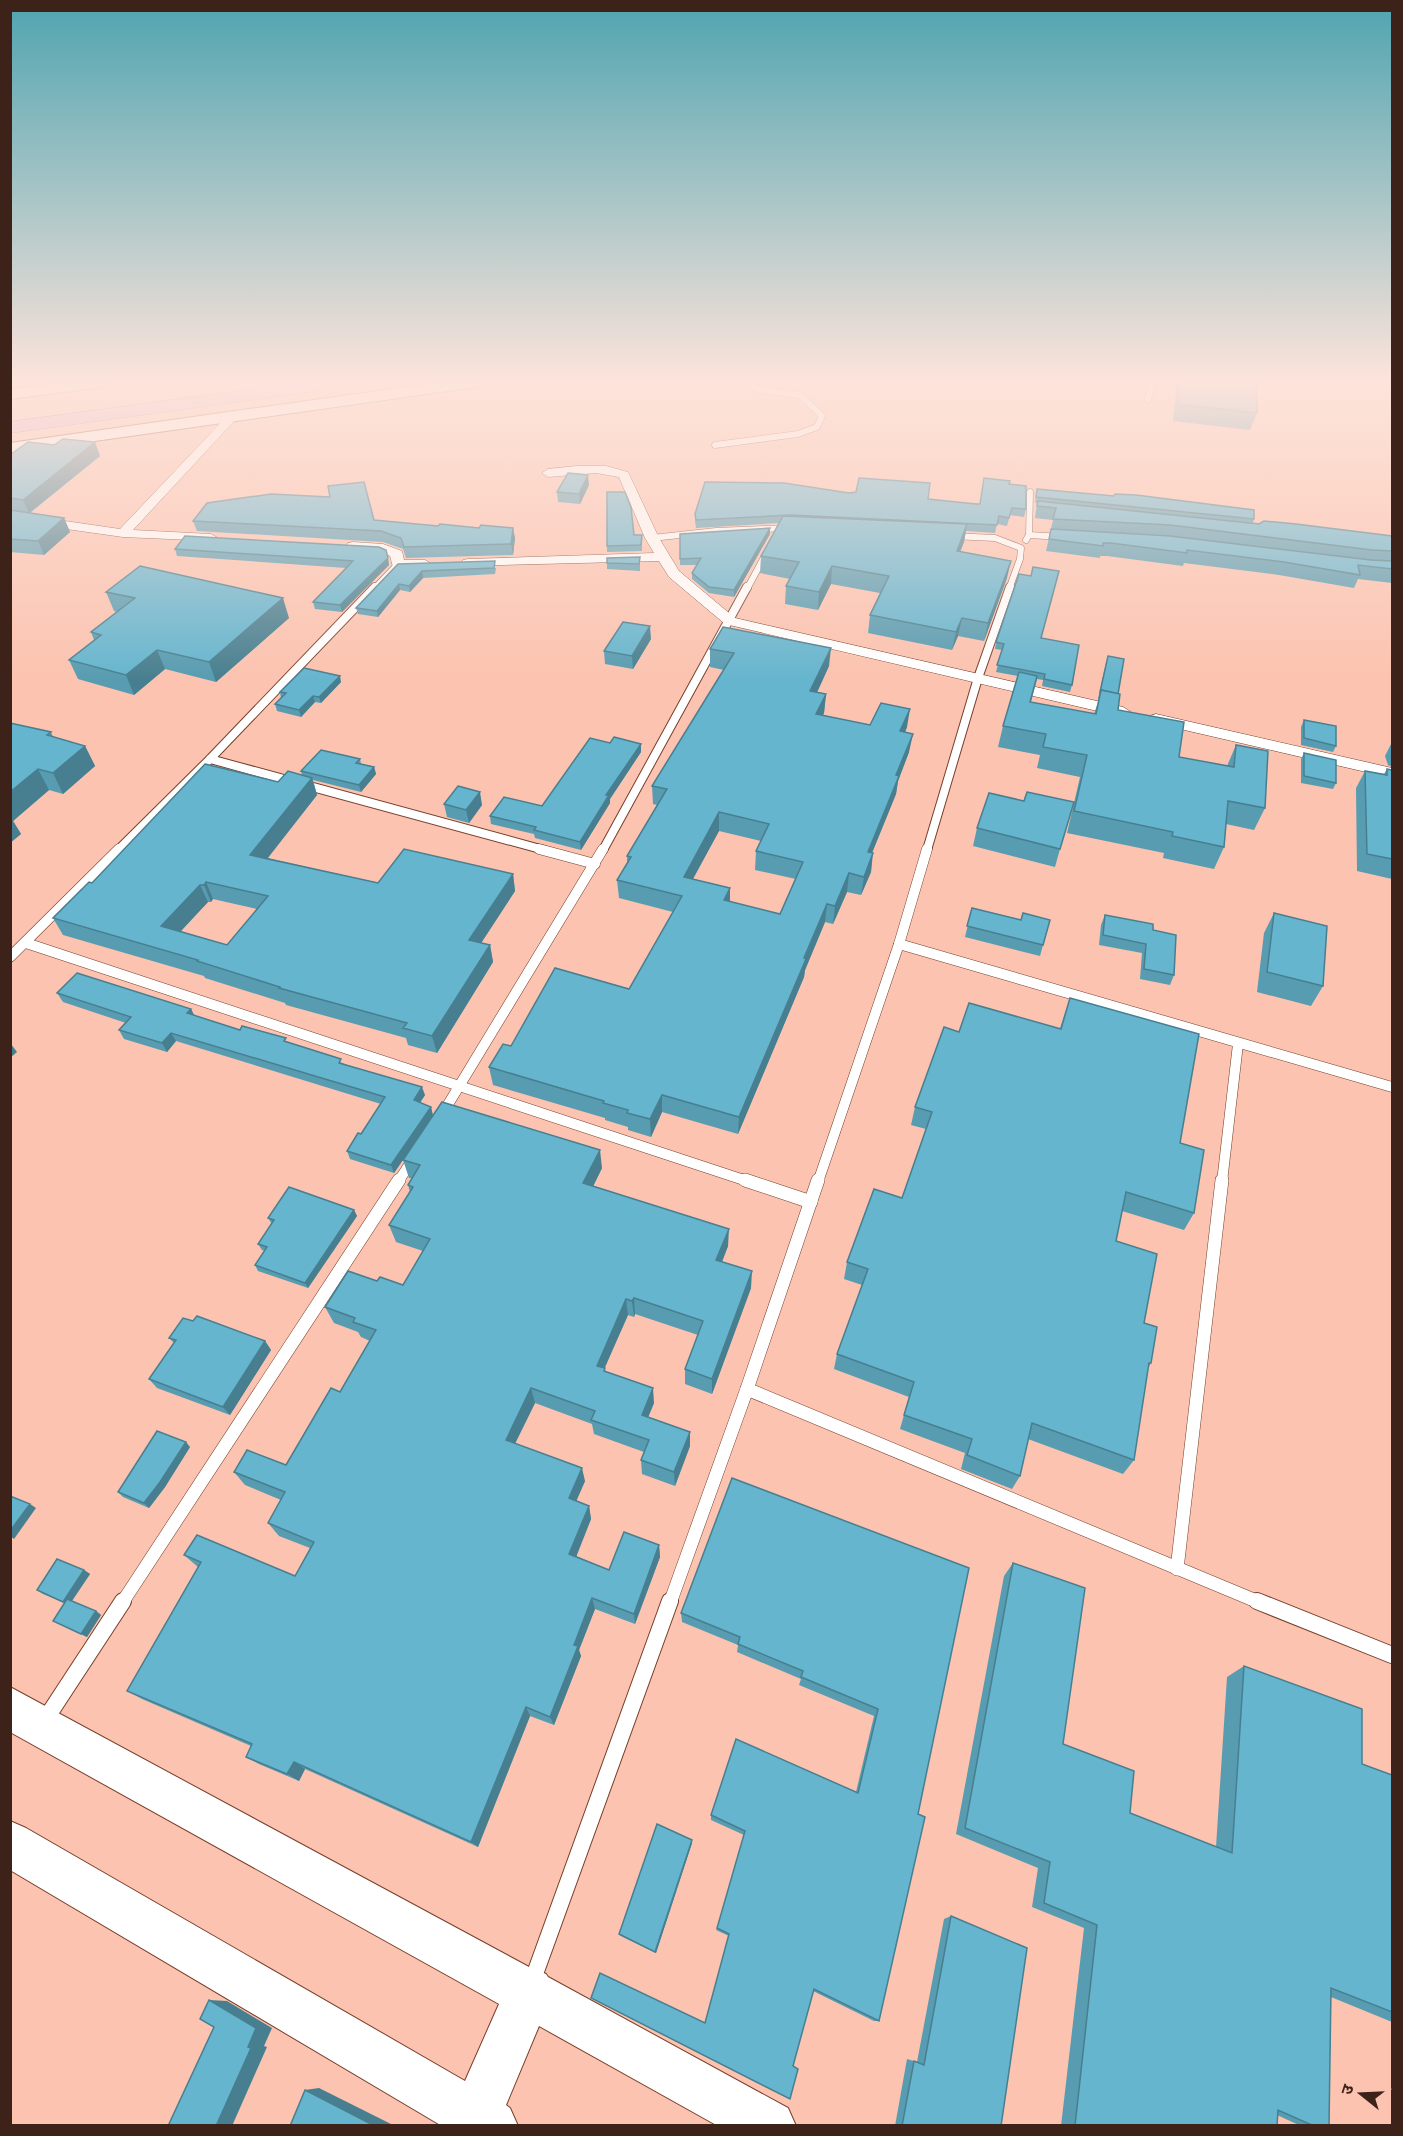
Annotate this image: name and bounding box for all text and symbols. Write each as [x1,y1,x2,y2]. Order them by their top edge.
north arrow [1331,2064,1391,2124]
text: उ [1336,2081,1358,2097]

